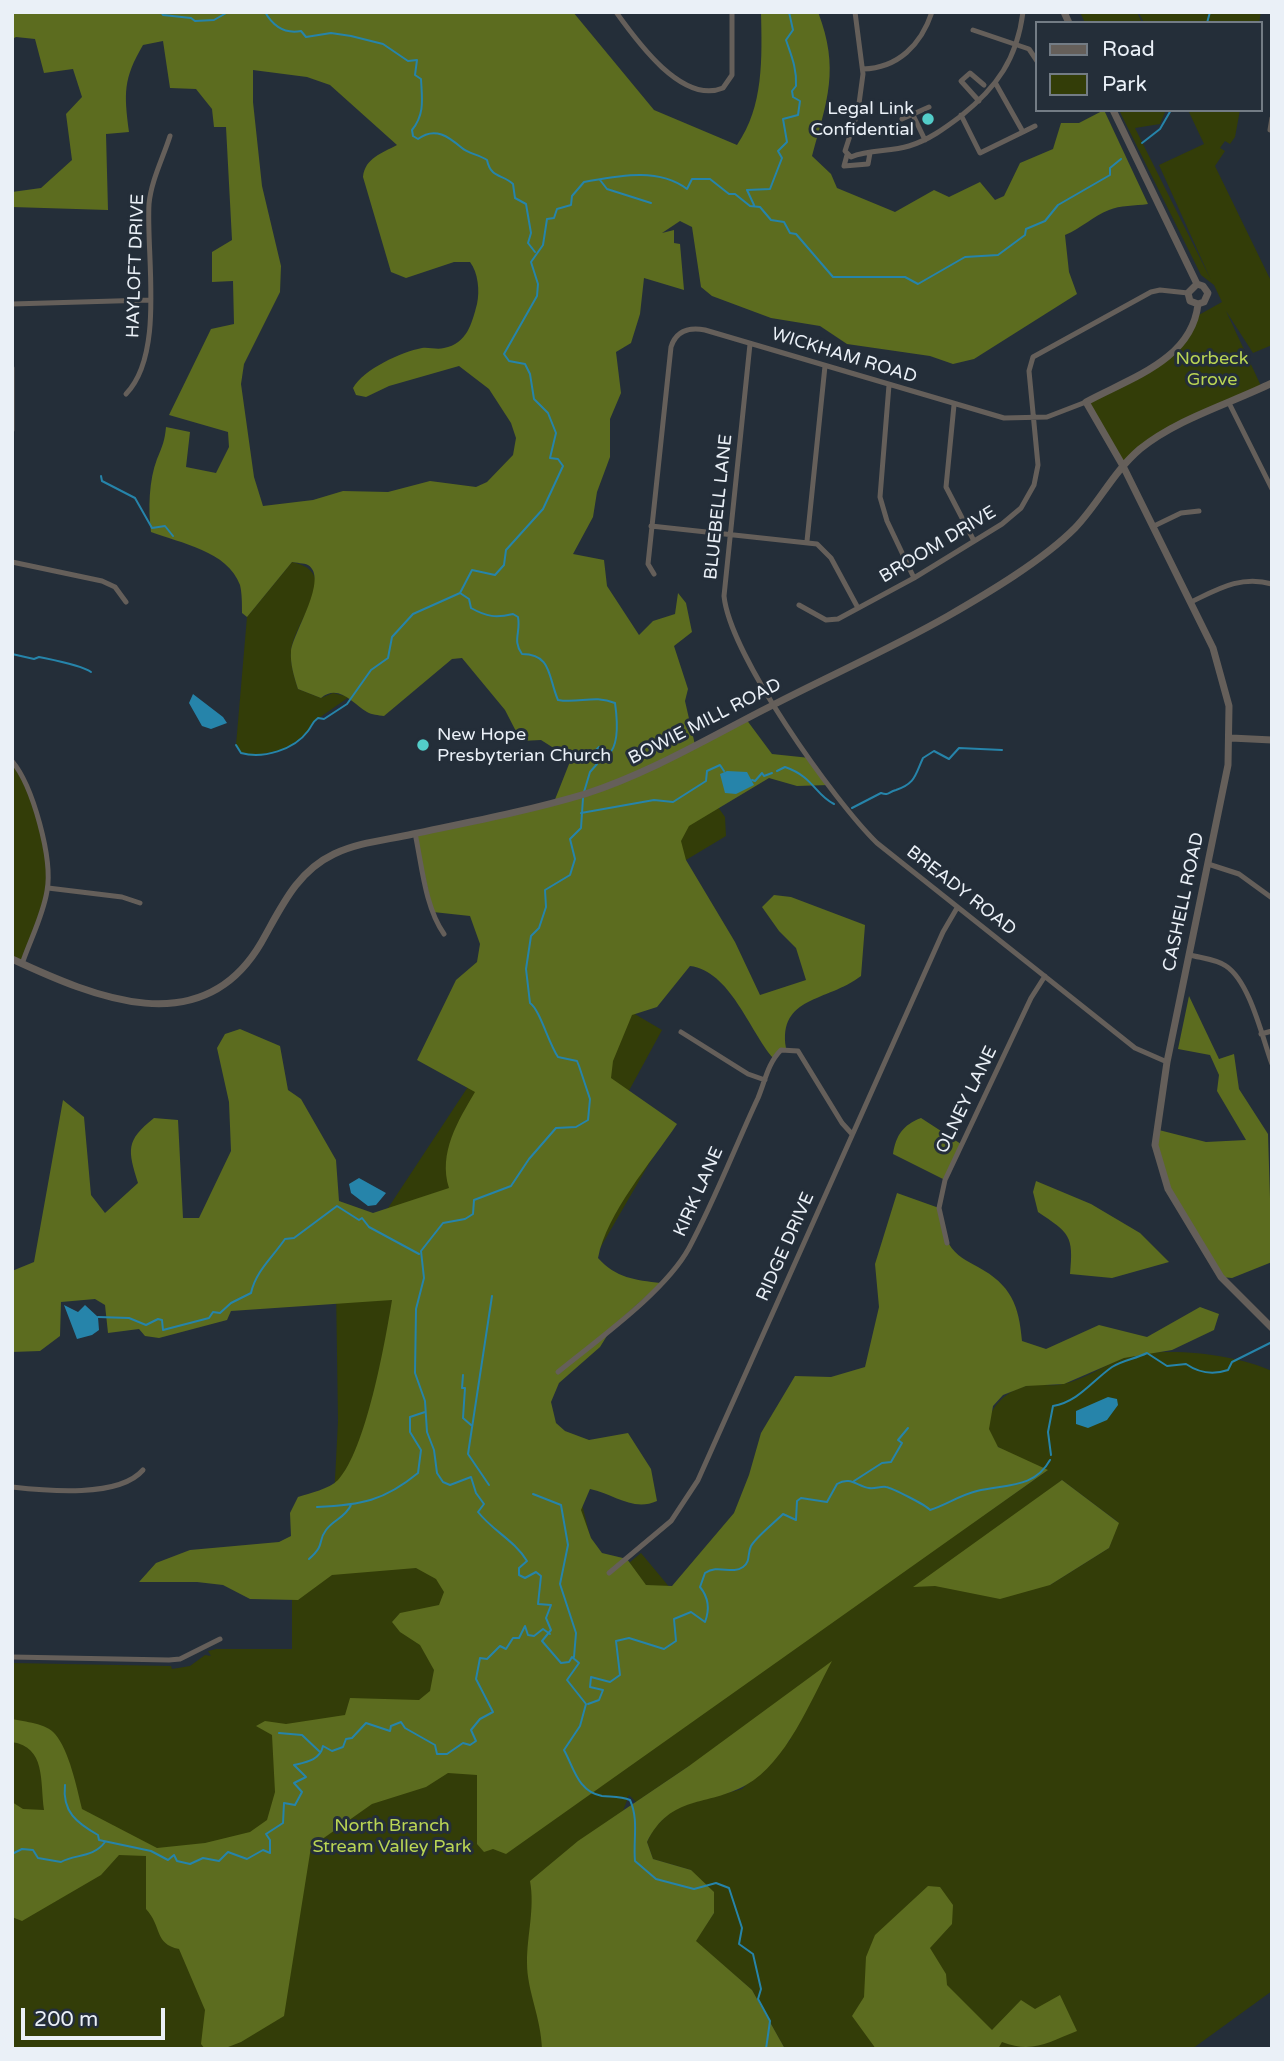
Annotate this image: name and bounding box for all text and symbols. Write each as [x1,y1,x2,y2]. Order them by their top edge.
legend [1036,21,1263,112]
text: Road [1102,37,1155,62]
text: Park [1102,72,1147,97]
place label: Legal Link Confidential [810,98,914,140]
marker: Legal Link Confidential [920,111,936,127]
street label: HAYLOFT DRIVE [123,193,149,339]
street label: WICKHAM ROAD [769,324,919,388]
park label: Norbeck Grove [1176,348,1248,390]
street label: BLUEBELL LANE [701,433,737,581]
street label: BROOM DRIVE [876,502,1000,588]
street label: BOWIE MILL ROAD [625,674,785,770]
place label: New Hope Presbyterian Church [437,724,611,766]
marker: New Hope Presbyterian Church [415,737,431,753]
street label: CASHELL ROAD [1159,830,1209,974]
street label: BREADY ROAD [902,841,1020,941]
street label: OLNEY LANE [932,1043,1002,1157]
street label: KIRK LANE [670,1144,728,1240]
street label: RIDGE DRIVE [752,1189,820,1305]
park label: North Branch Stream Valley Park [312,1815,472,1857]
scale bar [24,1994,168,2038]
text: 200 m [34,2007,98,2032]

